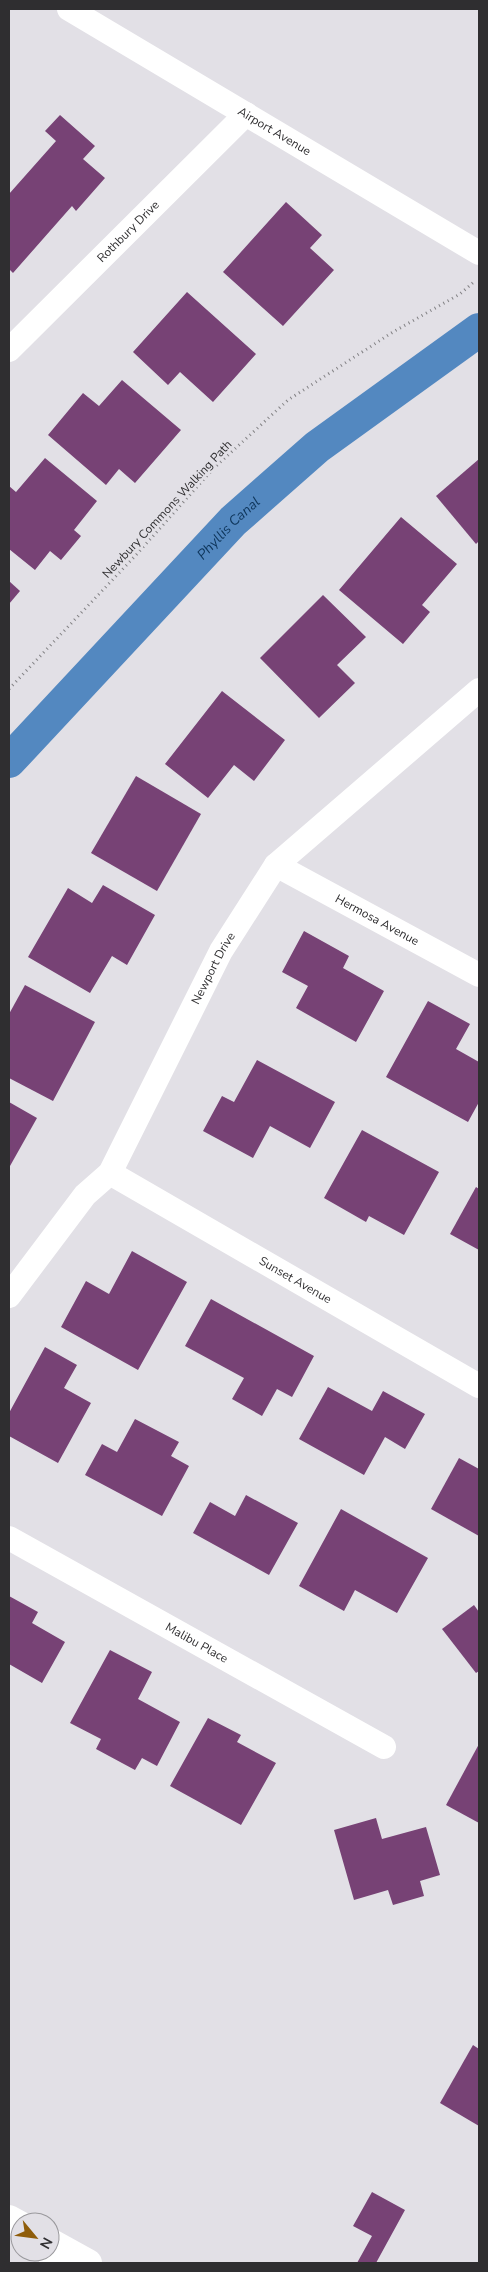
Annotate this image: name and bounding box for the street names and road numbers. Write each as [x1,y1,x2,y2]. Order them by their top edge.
street label: Airport Avenue [235,103,314,159]
street label: Rothbury Drive [93,197,163,266]
street label: Newbury Commons Walking Path [99,437,235,581]
street label: Hermosa Avenue [332,891,422,949]
street label: Newport Drive [188,929,239,1007]
street label: Sunset Avenue [256,1253,335,1307]
street label: Malibu Place [163,1619,231,1667]

